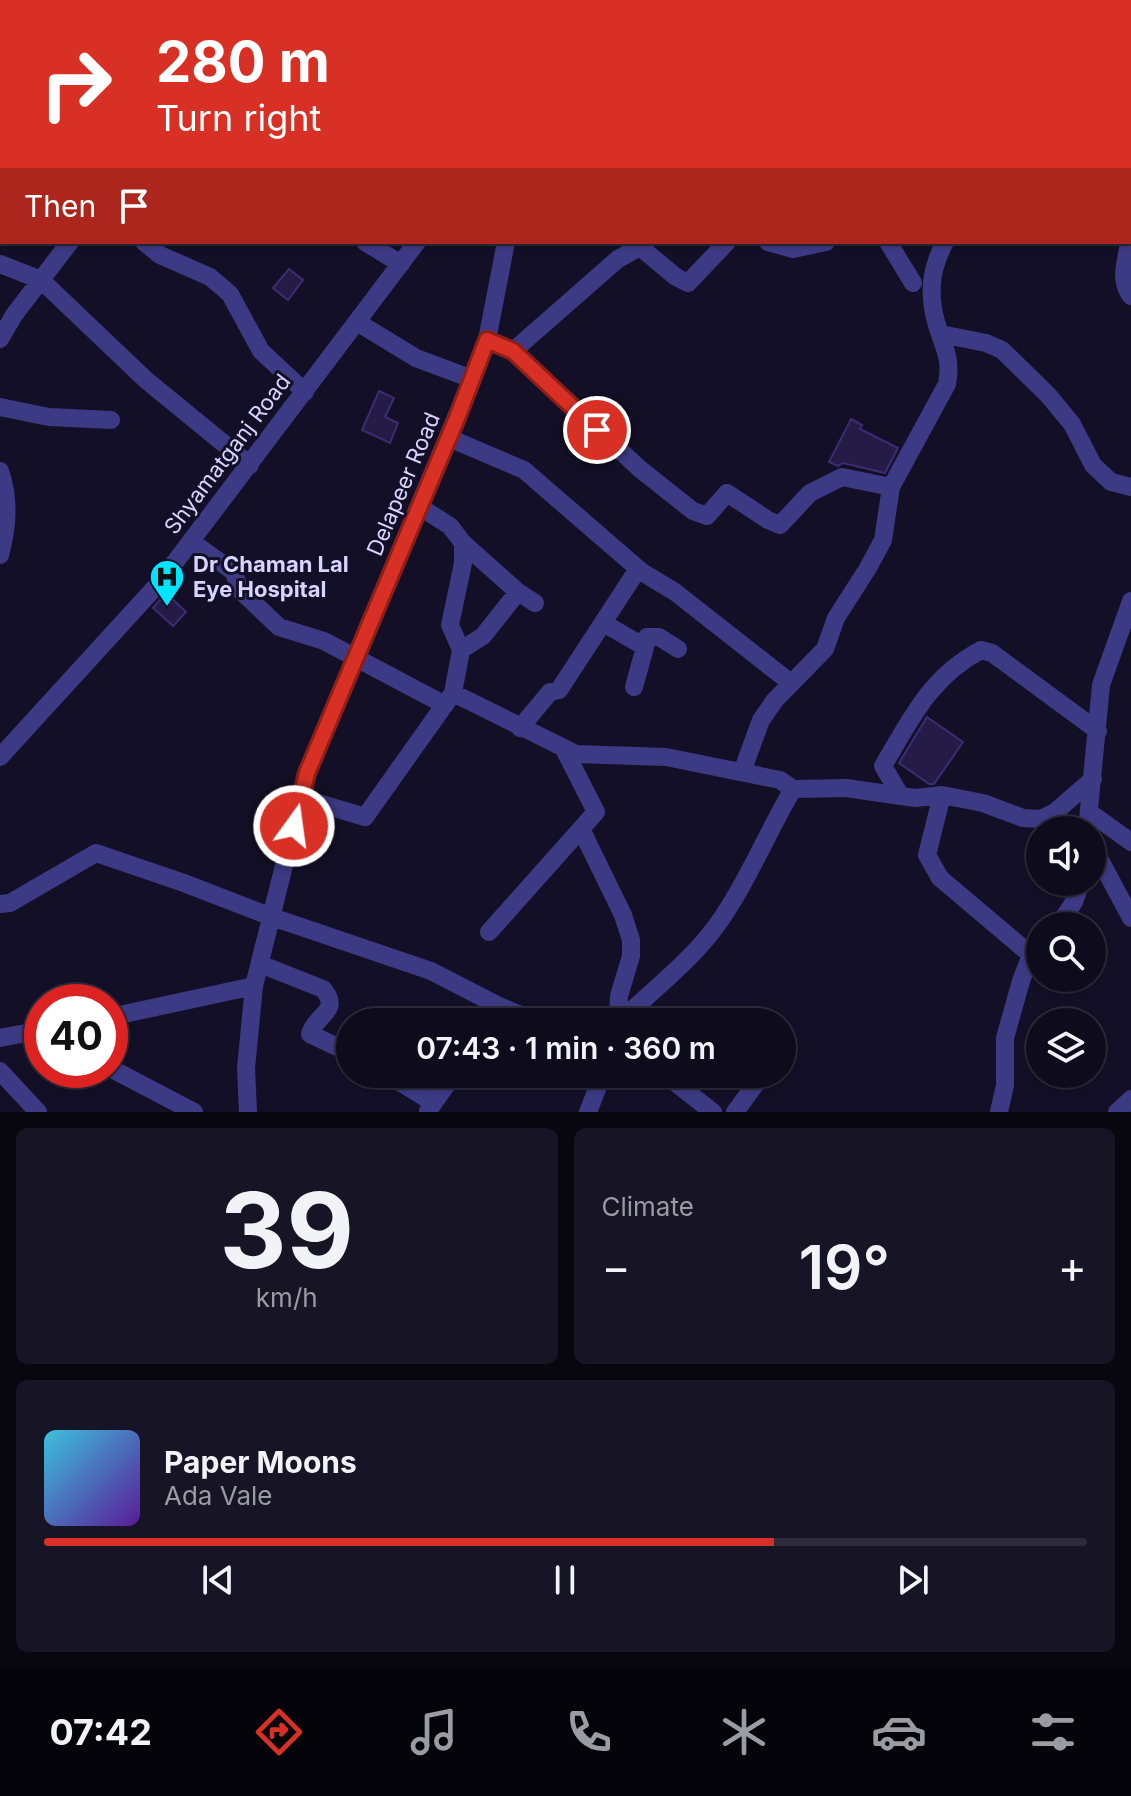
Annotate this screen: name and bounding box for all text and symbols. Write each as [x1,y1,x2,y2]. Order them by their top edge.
text: 280 m [156,28,330,96]
icon: right [24,32,128,136]
text: Turn right [156,96,321,140]
icon: arrive [112,184,156,228]
text: Then [24,188,96,224]
street label: Shyamatganj Road [158,369,296,539]
pin [563,396,631,464]
street label: Delapeer Road [361,408,445,560]
icon: arrive [575,408,619,452]
place label: Dr Chaman Lal Eye Hospital [193,551,349,602]
hospital icon: Dr Chaman Lal Eye Hospital [148,558,186,608]
position arrow [252,784,336,868]
map controls [1026,816,1106,1088]
button: sound [1026,816,1106,896]
button: search [1026,912,1106,992]
speed limit sign: 40 [24,984,128,1088]
button: layers [1026,1008,1106,1088]
text: 07:43 · 1 min · 360 m [416,1030,716,1066]
text: 39 [219,1167,354,1293]
text: Climate [602,1191,694,1222]
text: 19° [799,1231,890,1303]
text: − [602,1240,631,1294]
text: + [1058,1240,1087,1294]
text: km/h [256,1282,318,1313]
text: Paper Moons [164,1444,357,1480]
text: Ada Vale [164,1480,272,1511]
icon: previous [196,1558,240,1602]
icon: pause [543,1558,587,1602]
icon: next [891,1558,935,1602]
icon: directions [251,1704,307,1760]
icon: music [406,1704,462,1760]
icon: phone [561,1704,617,1760]
icon: climate [716,1704,772,1760]
icon: car [871,1704,927,1760]
icon: filters [1025,1704,1081,1760]
text: 07:42 [49,1710,152,1754]

